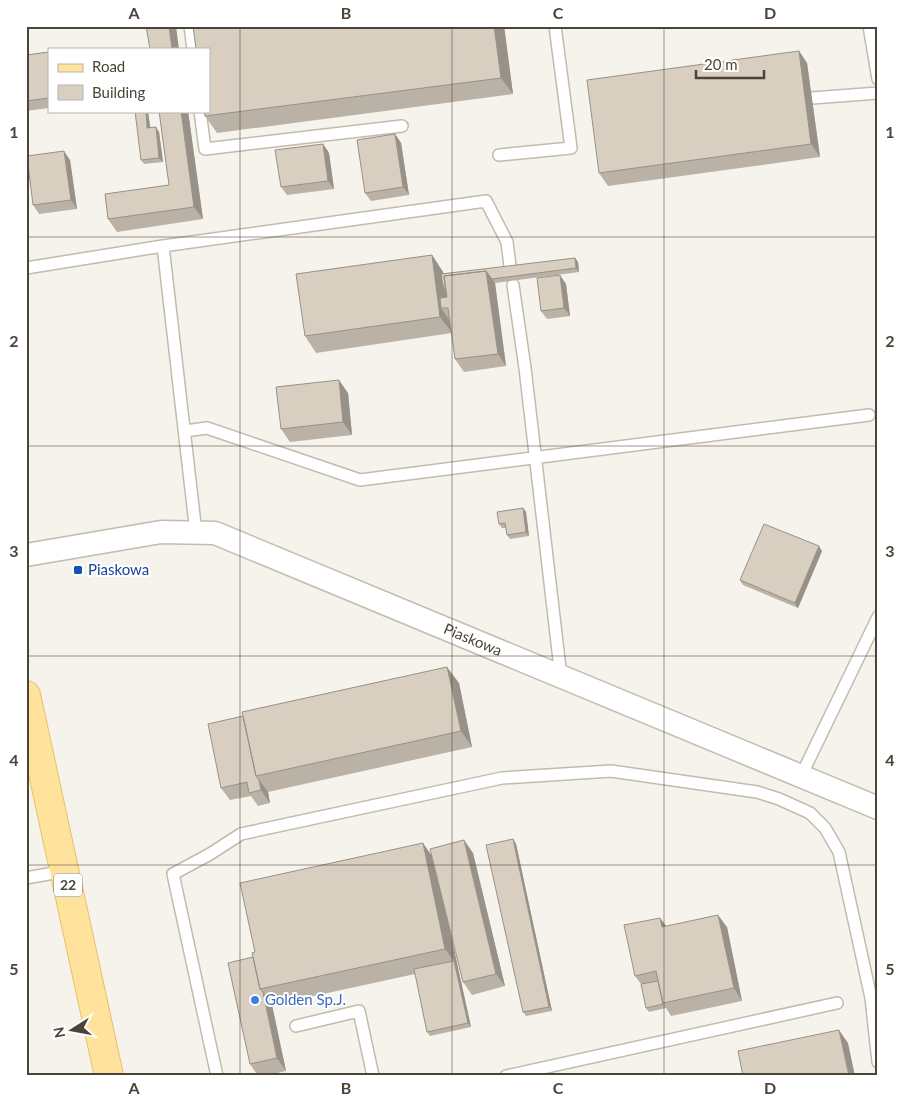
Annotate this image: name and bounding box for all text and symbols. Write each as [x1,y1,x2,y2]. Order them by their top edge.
text: A [127,3,140,22]
text: B [341,3,351,22]
text: C [553,3,564,22]
text: D [764,3,776,22]
legend [48,48,210,112]
scale bar [696,48,764,80]
text: 20 m [704,55,738,73]
text: Road [92,57,125,75]
text: Building [92,83,145,101]
text: 1 [9,122,19,141]
text: 1 [885,122,895,141]
text: 2 [9,331,19,350]
text: 2 [885,331,895,350]
text: 3 [9,541,19,560]
text: 3 [885,541,895,560]
place label: Piaskowa [88,560,149,578]
marker: Piaskowa [72,564,84,576]
street label: Piaskowa [441,619,505,659]
text: 4 [9,750,19,769]
text: 4 [885,750,895,769]
road number: 22 [54,874,82,896]
text: 5 [9,959,19,978]
text: 5 [885,959,895,978]
place label: Golden Sp.J. [265,990,346,1008]
marker: Golden Sp.J. [249,994,261,1006]
north arrow [48,1004,98,1054]
text: N [49,1026,68,1039]
text: A [127,1078,140,1097]
text: B [341,1078,351,1097]
text: C [553,1078,564,1097]
text: D [764,1078,776,1097]

